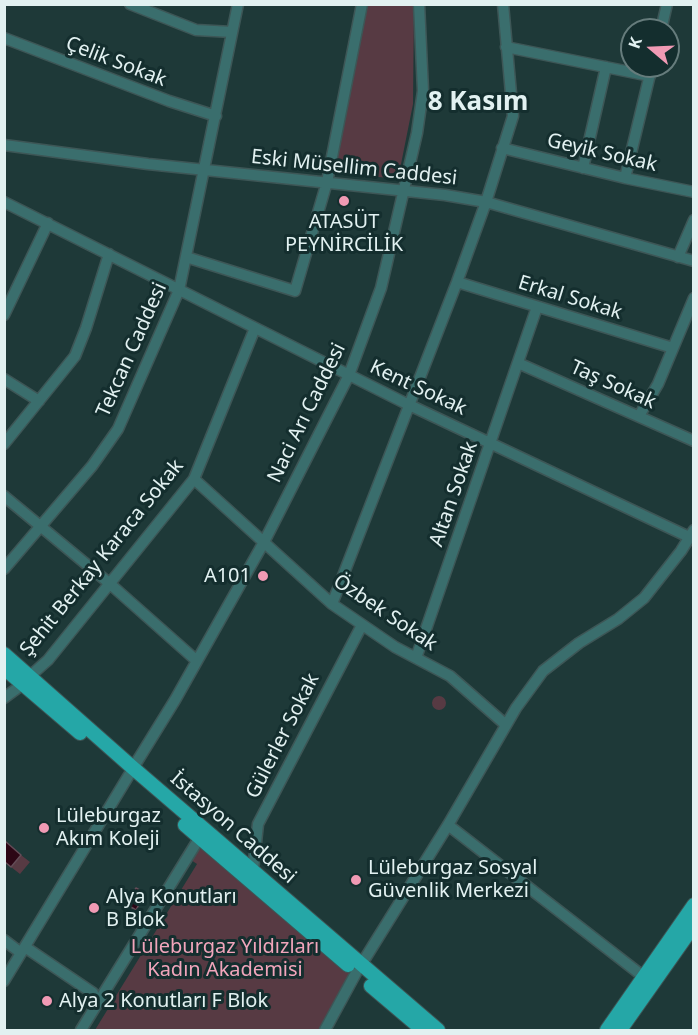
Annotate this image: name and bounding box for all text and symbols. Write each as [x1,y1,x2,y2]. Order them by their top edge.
north arrow [620,18,680,78]
street label: Çelik Sokak [62,32,170,92]
text: K [623,34,647,51]
district label: 8 Kasım [428,87,528,119]
street label: Geyik Sokak [545,129,659,177]
street label: Eski Müsellim Caddesi [250,145,458,191]
marker: ATASÜT PEYNİRCİLİK [337,194,351,208]
place label: ATASÜT PEYNİRCİLİK [285,210,403,257]
street label: Erkal Sokak [515,271,625,325]
street label: Tekcan Caddesi [92,279,172,421]
street label: Naci Arı Caddesi [263,339,351,487]
street label: Kent Sokak [366,355,470,421]
street label: Taş Sokak [566,355,660,415]
street label: Altan Sokak [425,438,483,550]
street label: Şehit Berkay Karaca Sokak [15,455,189,661]
place label: A101 [204,564,251,588]
marker: A101 [256,569,270,583]
street label: Özbek Sokak [328,569,442,657]
street label: Gülerler Sokak [241,669,325,803]
street label: İstasyon Caddesi [165,767,301,889]
place label: Lüleburgaz Akım Koleji [56,804,161,851]
marker: Lüleburgaz Akım Koleji [37,821,51,835]
place label: Lüleburgaz Sosyal Güvenlik Merkezi [368,856,537,903]
marker: Lüleburgaz Sosyal Güvenlik Merkezi [349,873,363,887]
place label: Alya Konutları B Blok [106,885,237,932]
marker: Alya Konutları B Blok [87,901,101,915]
park label: Lüleburgaz Yıldızları Kadın Akademisi [131,935,319,982]
place label: Alya 2 Konutları F Blok [59,989,268,1013]
marker: Alya 2 Konutları F Blok [40,994,54,1008]

